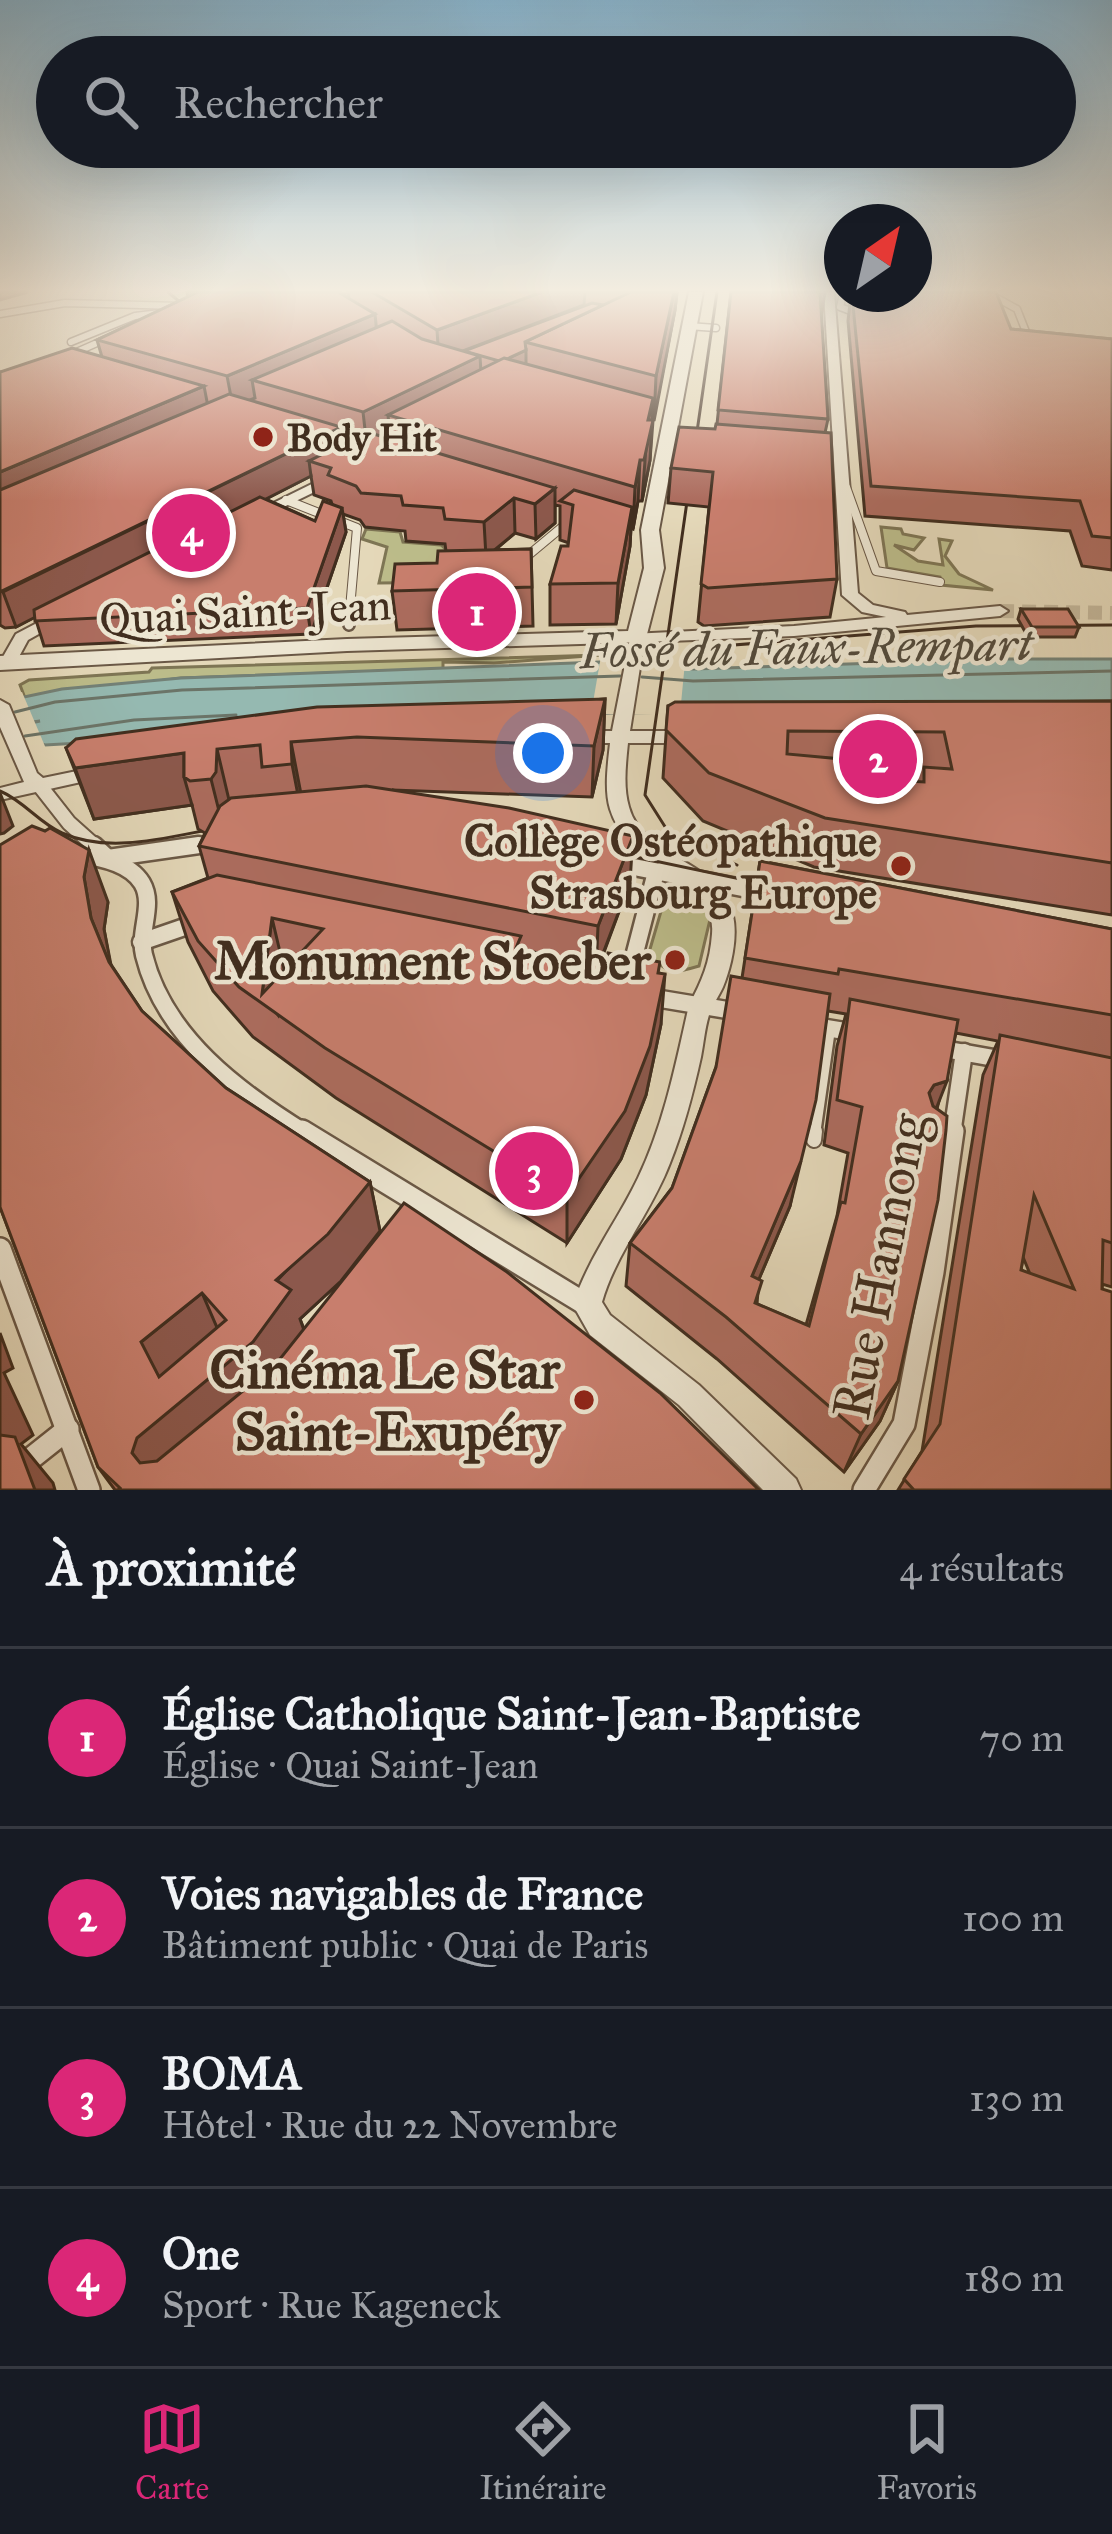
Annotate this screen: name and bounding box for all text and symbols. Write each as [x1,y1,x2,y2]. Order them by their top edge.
search box [36,36,1076,168]
icon: search [78,69,144,135]
text: Rechercher [174,75,383,130]
north arrow [824,204,932,312]
place label: Body Hit [287,414,437,462]
marker: Body Hit [250,424,276,450]
pin: 4 [152,488,230,578]
pin: 1 [438,567,516,657]
street label: Quai Saint-Jean [98,576,392,647]
water label: Fossé du Faux-Rempart [578,614,1036,682]
pin: 2 [839,714,917,804]
your location [513,723,573,783]
place label: Collège Ostéopathique Strasbourg Europe [464,813,877,920]
marker: Collège Ostéopathique Strasbourg Europe [888,853,914,879]
place label: Monument Stoeber [214,928,652,994]
marker: Monument Stoeber [662,947,688,973]
street label: Rue Hannong [818,1107,942,1425]
pin: 3 [495,1126,573,1216]
place label: Cinéma Le Star Saint-Exupéry [210,1337,562,1465]
marker: Cinéma Le Star Saint-Exupéry [571,1387,597,1413]
text: À proximité [48,1537,296,1599]
text: 4 résultats [900,1544,1064,1592]
text: Église Catholique Saint-Jean-Baptiste [162,1686,861,1741]
text: 1 [79,1714,95,1762]
text: 70 m [979,1714,1064,1762]
text: Église · Quai Saint-Jean [162,1741,538,1789]
text: Voies navigables de France [162,1866,643,1921]
text: 2 [77,1894,97,1942]
text: 100 m [962,1894,1064,1942]
text: Bâtiment public · Quai de Paris [162,1921,649,1969]
text: BOMA [162,2046,302,2101]
text: 3 [79,2074,95,2122]
text: 130 m [969,2074,1064,2122]
text: Hôtel · Rue du 22 Novembre [162,2101,618,2149]
text: One [162,2226,239,2281]
text: 4 [76,2254,98,2302]
text: 180 m [964,2254,1064,2302]
text: Sport · Rue Kageneck [162,2281,501,2329]
tab: Carte [135,2396,209,2508]
tab: Itinéraire [479,2396,606,2508]
tab: Favoris [877,2396,977,2508]

